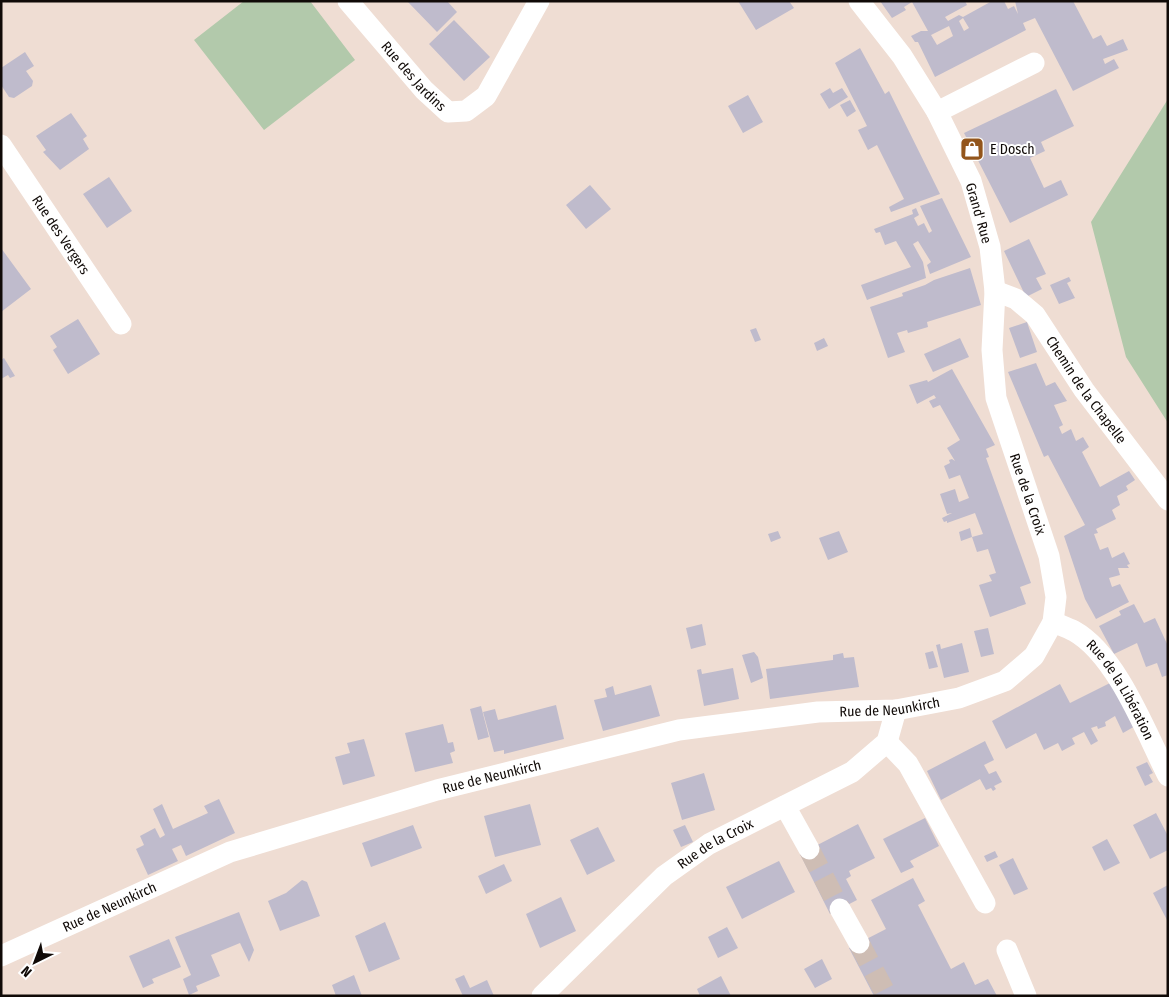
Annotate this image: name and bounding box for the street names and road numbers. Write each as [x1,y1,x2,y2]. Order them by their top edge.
street label: Rue des Jardins [377,38,449,115]
street label: Grand' Rue [962,181,995,245]
street label: Rue des Vergers [28,192,93,278]
street label: Chemin de la Chapelle [1042,333,1130,447]
street label: Rue de la Croix [1006,451,1050,538]
street label: Rue de la Libération [1083,636,1157,743]
street label: Rue de Neunkirch [839,694,941,720]
street label: Rue de Neunkirch [441,757,543,797]
street label: Rue de la Croix [674,815,757,873]
street label: Rue de Neunkirch [60,879,159,936]

